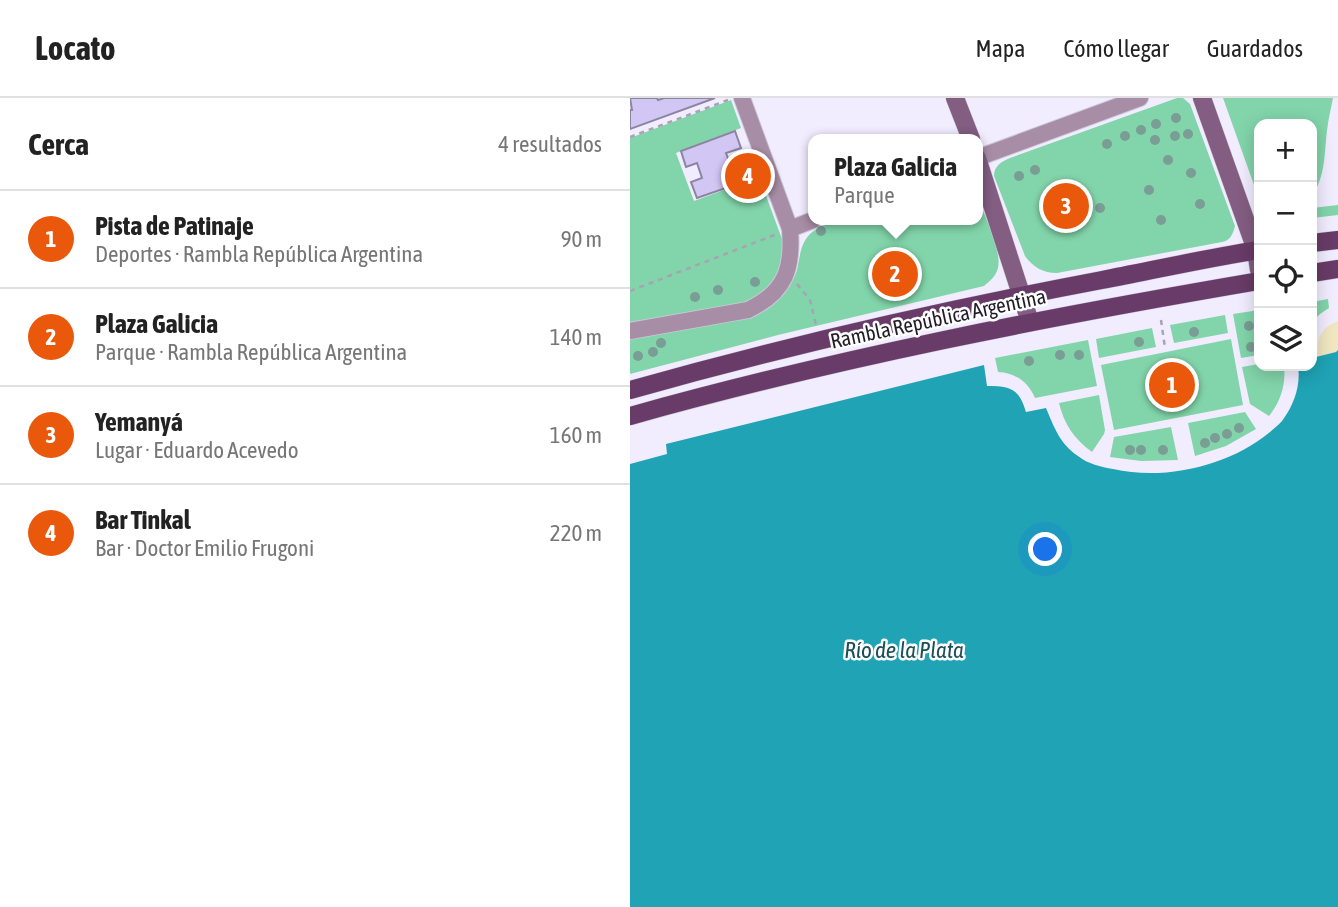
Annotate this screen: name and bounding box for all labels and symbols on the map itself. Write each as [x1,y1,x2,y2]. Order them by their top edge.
pin: 4 [725,150,771,202]
pin: 3 [1043,180,1089,232]
pin: 2 [872,248,918,300]
street label: Rambla República Argentina [828,283,1048,353]
pin: 1 [1149,359,1195,411]
your location [1028,532,1062,566]
water label: Río de la Plata [844,637,964,663]

